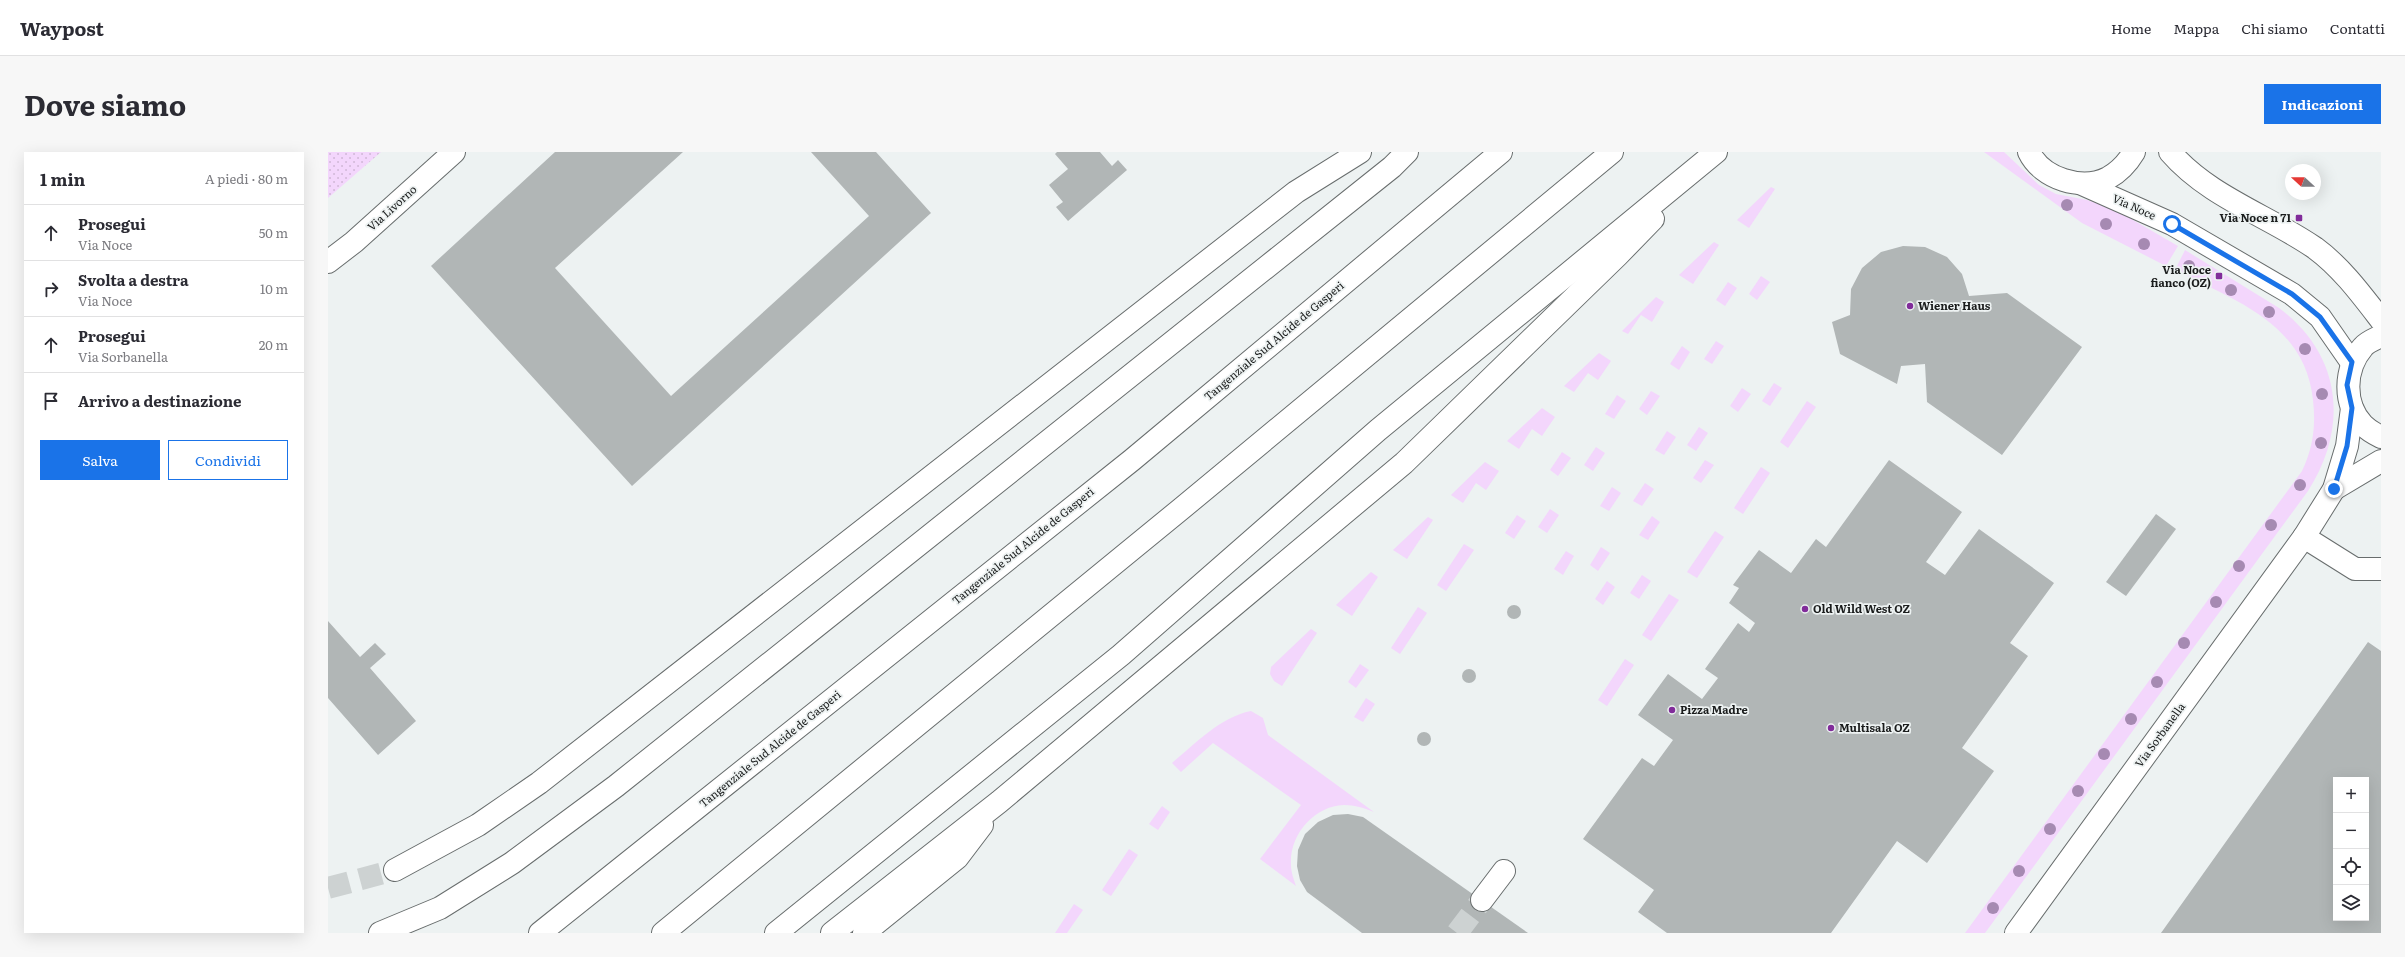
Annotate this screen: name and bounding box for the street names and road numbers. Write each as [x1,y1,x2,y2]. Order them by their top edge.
street label: Via Livorno [363,181,420,234]
street label: Via Noce [2110,189,2159,223]
street label: Tangenziale Sud Alcide de Gasperi [1200,277,1347,404]
street label: Tangenziale Sud Alcide de Gasperi [948,483,1097,608]
street label: Tangenziale Sud Alcide de Gasperi [695,686,844,811]
street label: Via Sorbanella [2130,699,2188,770]

